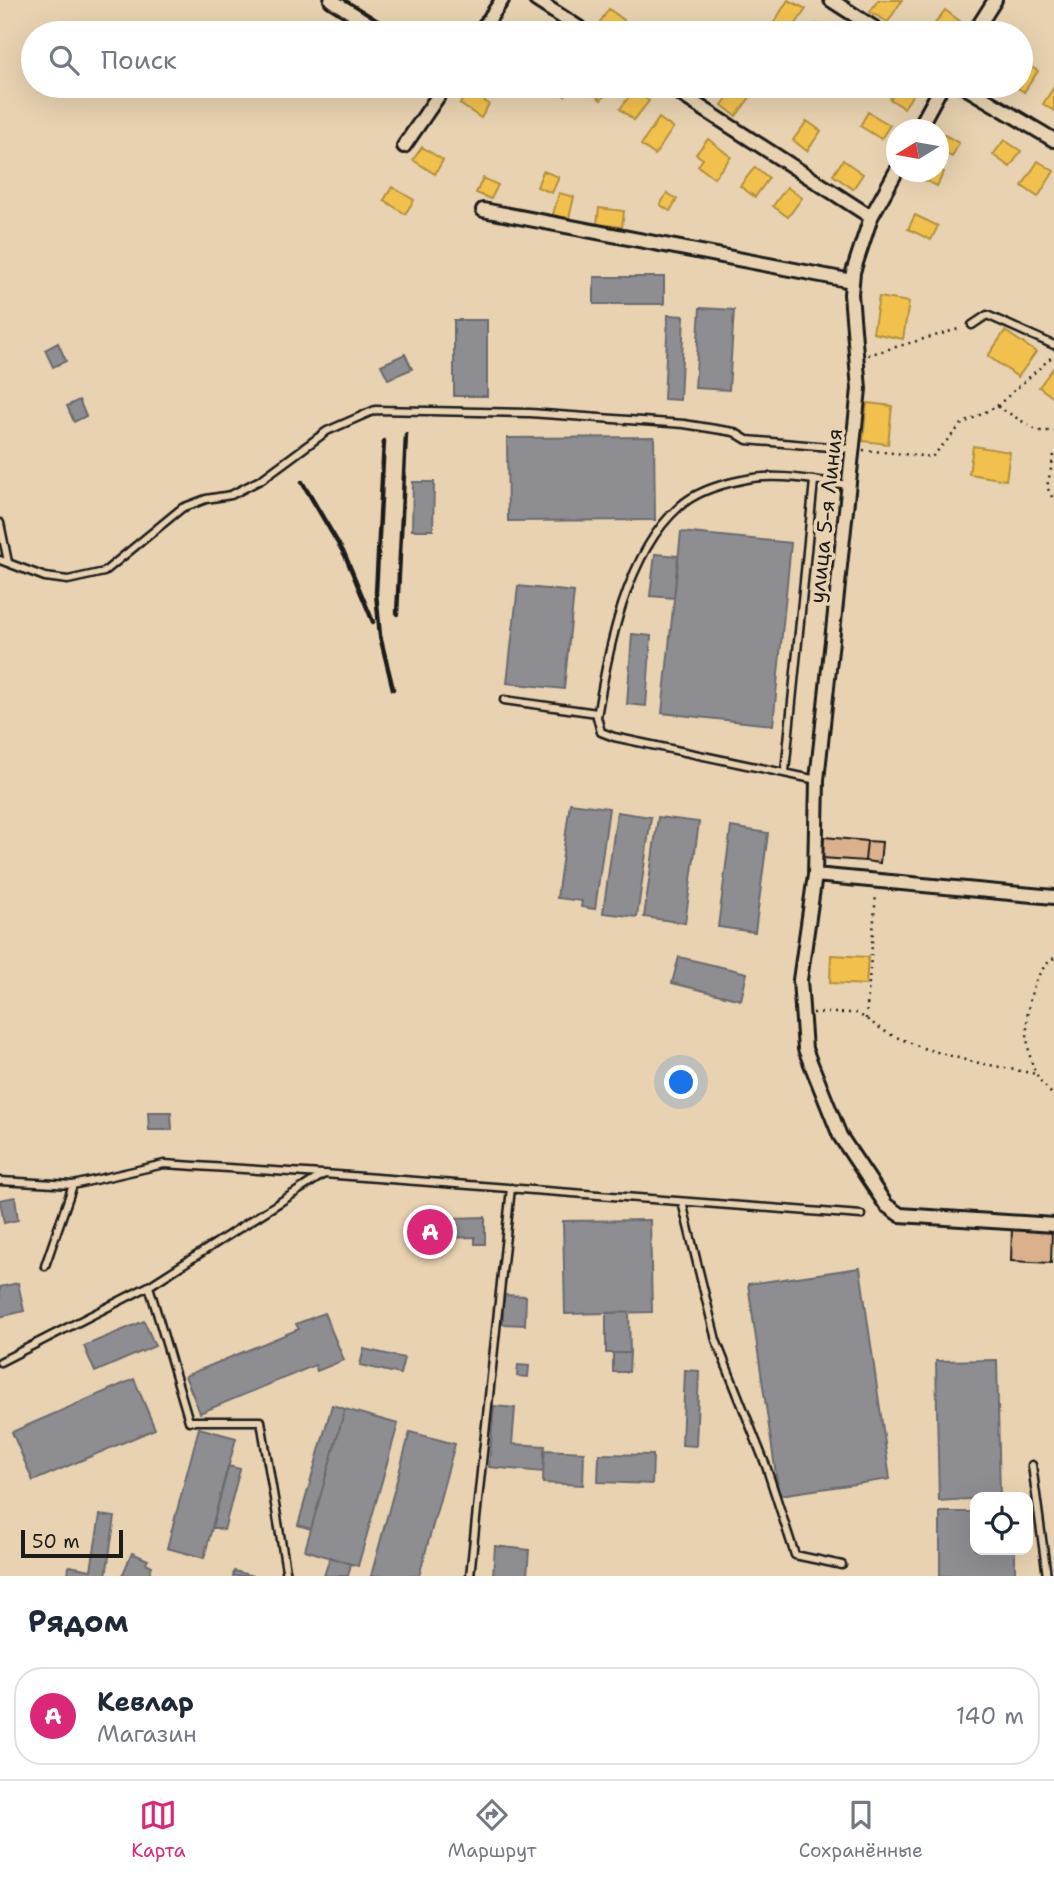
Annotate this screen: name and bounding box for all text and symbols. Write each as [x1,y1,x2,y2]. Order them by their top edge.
search box [21,21,1033,98]
icon: search [45,41,83,79]
text: Поиск [101,42,177,77]
north arrow [886,119,949,182]
street label: улица 5-я Линия [803,427,849,605]
your location [664,1065,698,1099]
pin: A [407,1206,453,1258]
map controls [970,1492,1033,1555]
button: locate [970,1492,1033,1555]
scale bar [21,1527,122,1559]
text: 50 m [32,1529,80,1554]
text: Рядом [28,1601,128,1642]
text: Кевлар [97,1684,194,1719]
text: A [44,1701,62,1731]
text: 140 m [956,1701,1024,1731]
text: Магазин [97,1719,197,1749]
tab: Карта [131,1796,186,1863]
tab: Маршрут [448,1796,536,1863]
tab: Сохранённые [799,1796,923,1863]

